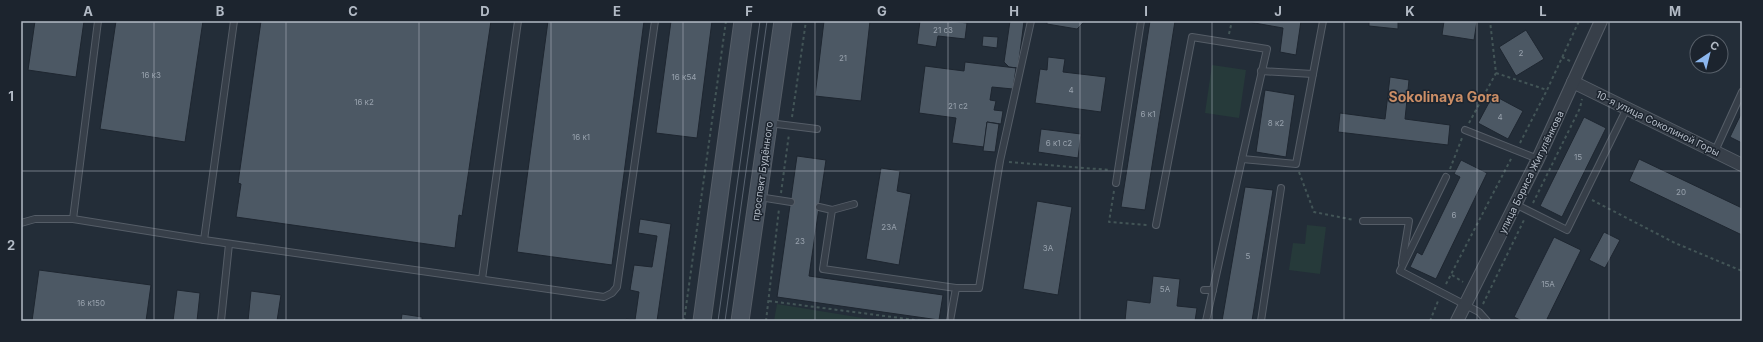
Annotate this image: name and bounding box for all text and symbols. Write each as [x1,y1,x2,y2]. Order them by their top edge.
text: A [83,3,93,19]
text: B [216,3,225,19]
text: C [348,3,358,19]
text: D [480,3,490,19]
text: E [613,3,621,19]
text: F [745,3,753,19]
text: G [877,3,887,19]
text: H [1009,3,1019,19]
text: I [1144,3,1148,19]
text: J [1274,3,1282,19]
text: K [1405,3,1415,19]
text: L [1539,3,1547,19]
text: M [1669,3,1681,19]
house number: 21 с3 [933,25,953,35]
north arrow [1689,34,1729,74]
text: С [1707,38,1722,54]
house number: 2 [1519,48,1524,58]
house number: 21 [839,53,847,63]
house number: 16 к3 [141,70,161,80]
house number: 16 к54 [672,72,696,82]
house number: 4 [1068,85,1074,95]
text: 1 [8,88,14,104]
district label: Sokolinaya Gora [1389,88,1499,105]
street label: 10-я улица Соколиной Горы [1594,88,1722,158]
house number: 16 к2 [354,97,374,107]
house number: 21 с2 [948,101,968,111]
house number: 6 к1 [1141,109,1155,119]
street label: улица Бориса Жигулёнкова [1496,109,1566,235]
house number: 4 [1497,112,1503,122]
house number: 8 к2 [1268,118,1284,128]
street label: проспект Будённого [749,121,775,221]
house number: 16 к1 [572,132,590,142]
house number: 6 к1 с2 [1046,138,1072,148]
house number: 15 [1574,152,1582,162]
house number: 20 [1676,187,1686,197]
house number: 6 [1452,210,1457,220]
house number: 23А [881,222,897,232]
house number: 23 [795,236,805,246]
text: 2 [7,237,15,253]
house number: 3А [1043,243,1054,253]
house number: 5 [1246,251,1251,261]
house number: 15А [1541,279,1555,289]
house number: 5А [1160,284,1171,294]
house number: 16 к150 [77,298,105,308]

